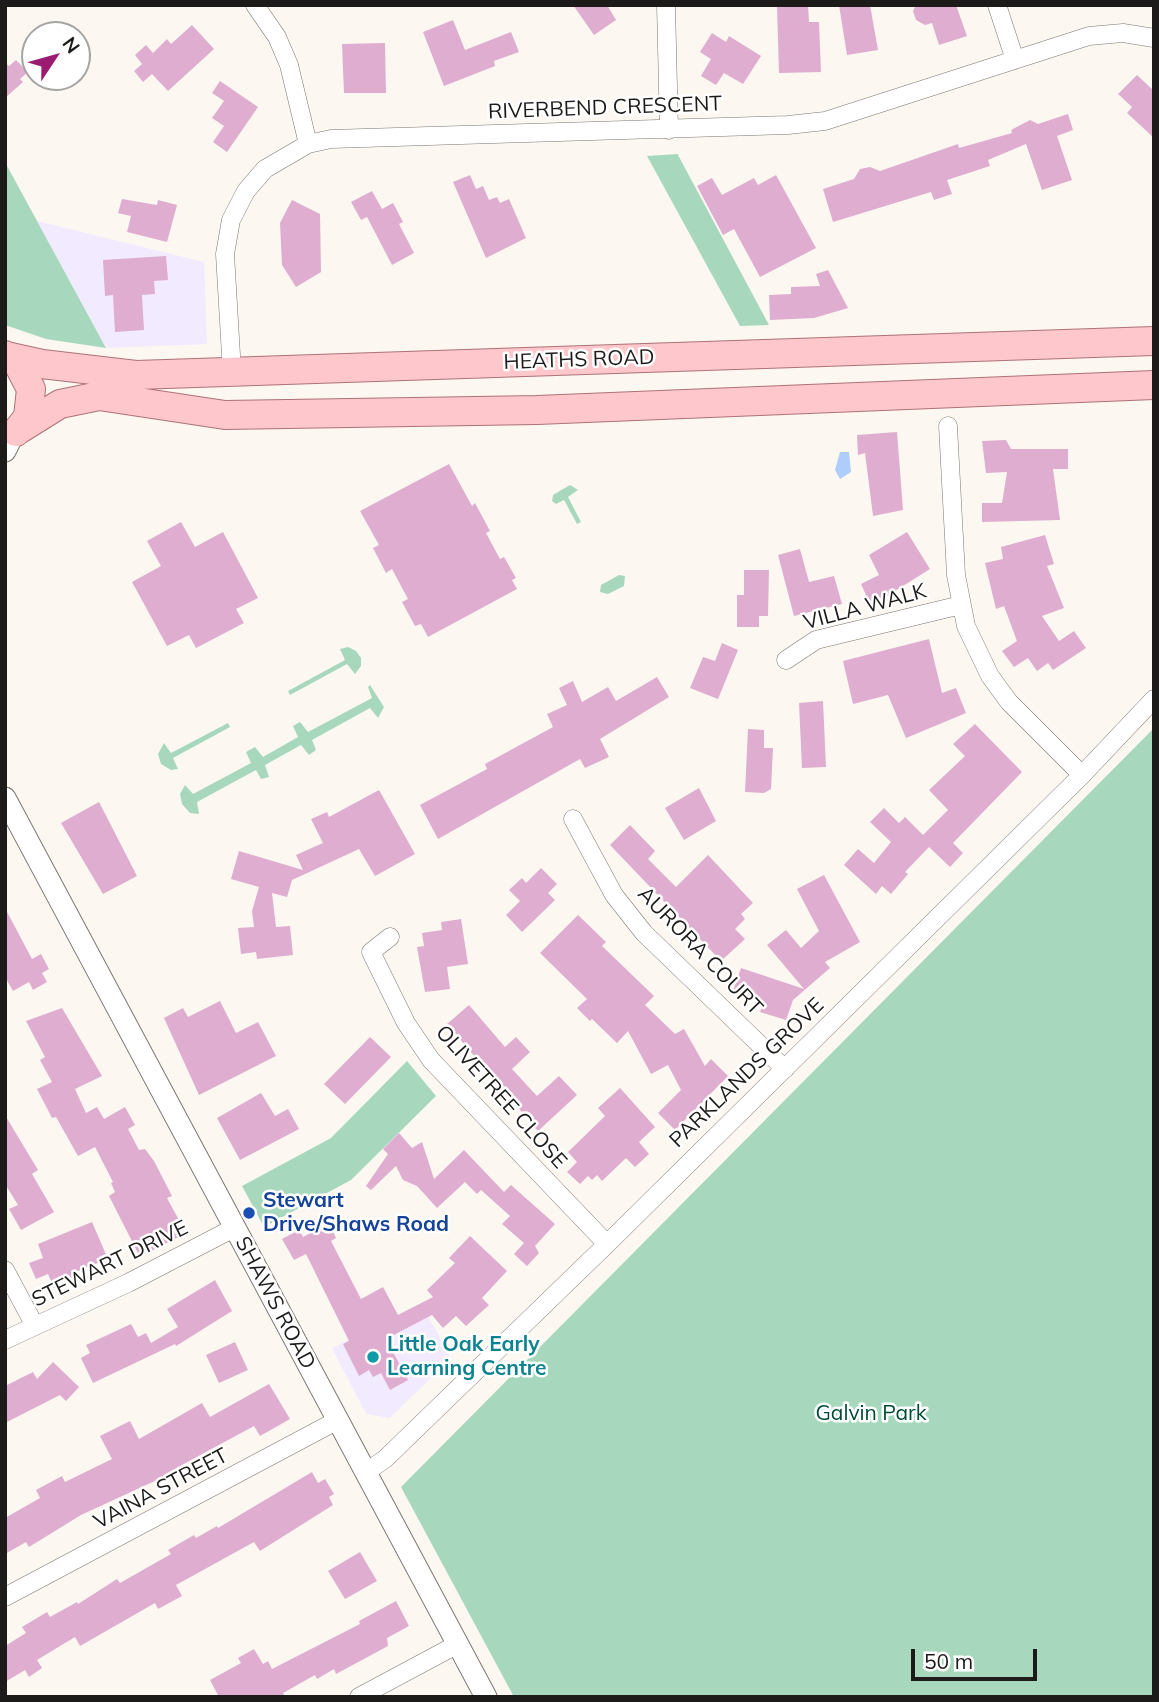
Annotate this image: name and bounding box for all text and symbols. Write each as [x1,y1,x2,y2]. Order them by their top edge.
north arrow [21,21,91,91]
text: N [57,32,85,58]
street label: RIVERBEND CRESCENT [488,91,722,125]
street label: HEATHS ROAD [503,345,655,375]
street label: VILLA WALK [801,579,929,635]
street label: AURORA COURT [632,882,768,1020]
street label: PARKLANDS GROVE [665,993,829,1153]
street label: OLIVETREE CLOSE [430,1020,572,1174]
place label: Stewart Drive/Shaws Road [263,1188,449,1238]
marker: Stewart Drive/Shaws Road [241,1205,257,1221]
street label: STEWART DRIVE [28,1215,192,1313]
street label: SHAWS ROAD [229,1232,321,1374]
place label: Little Oak Early Learning Centre [387,1332,546,1382]
marker: Little Oak Early Learning Centre [365,1349,381,1365]
park label: Galvin Park [815,1401,927,1427]
street label: VAINA STREET [90,1443,232,1535]
scale bar [914,1636,1040,1680]
text: 50 m [924,1648,973,1674]

